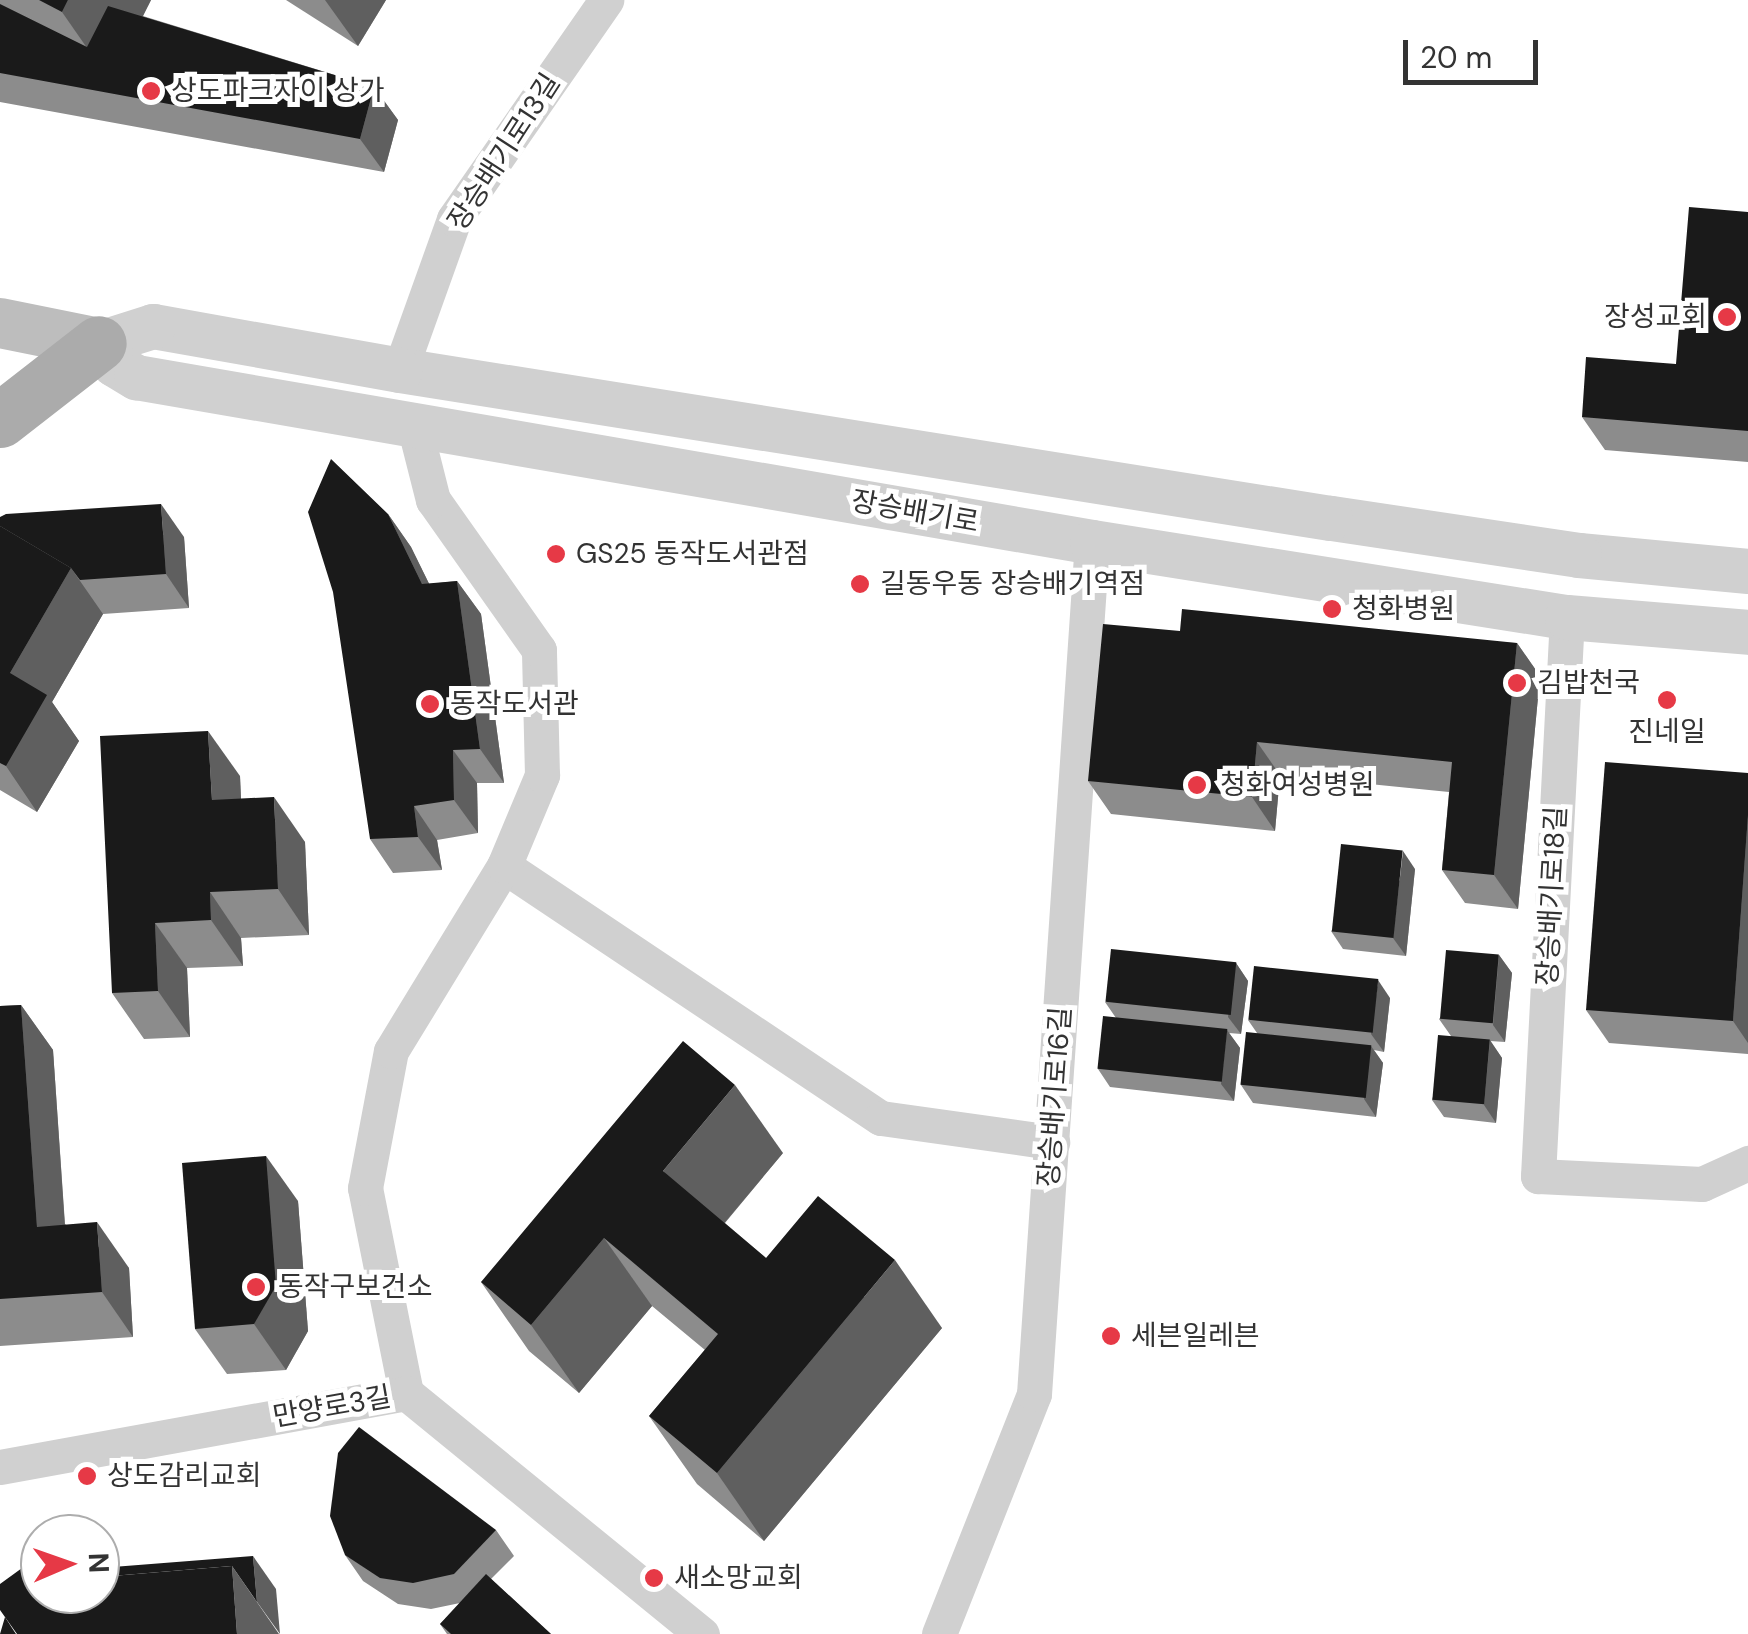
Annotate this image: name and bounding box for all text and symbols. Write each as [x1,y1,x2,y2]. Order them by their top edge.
scale bar [1408,20,1543,82]
text: 20 m [1420,38,1492,77]
street label: 장승배기로13길 [441,67,567,237]
place label: 상도파크자이 상가 [171,74,385,108]
marker: 상도파크자이 상가 [140,80,162,102]
place label: 장성교회 [1604,300,1707,334]
marker: 장성교회 [1716,306,1738,328]
street label: 장승배기로 [849,484,981,540]
place label: GS25 동작도서관점 [576,537,809,571]
marker: GS25 동작도서관점 [545,543,567,565]
place label: 길동우동 장승배기역점 [880,567,1145,601]
marker: 길동우동 장승배기역점 [849,573,871,595]
place label: 청화병원 [1352,592,1455,626]
marker: 청화병원 [1321,598,1343,620]
place label: 김밥천국 [1537,666,1640,700]
marker: 김밥천국 [1506,672,1528,694]
place label: 동작도서관 [450,687,579,721]
marker: 진네일 [1656,689,1678,711]
marker: 동작도서관 [419,693,441,715]
place label: 진네일 [1628,715,1706,749]
place label: 청화여성병원 [1220,768,1375,802]
marker: 청화여성병원 [1184,772,1210,798]
street label: 장승배기로18길 [1531,805,1573,987]
street label: 장승배기로16길 [1032,1006,1078,1188]
place label: 동작구보건소 [278,1270,433,1304]
marker: 동작구보건소 [243,1274,269,1300]
place label: 세븐일레븐 [1131,1319,1260,1353]
marker: 세븐일레븐 [1100,1325,1122,1347]
street label: 만양로3길 [270,1380,394,1434]
place label: 상도감리교회 [107,1459,262,1493]
marker: 상도감리교회 [76,1465,98,1487]
north arrow [20,1514,120,1614]
text: N [80,1552,117,1574]
place label: 새소망교회 [674,1561,803,1595]
marker: 새소망교회 [643,1567,665,1589]

